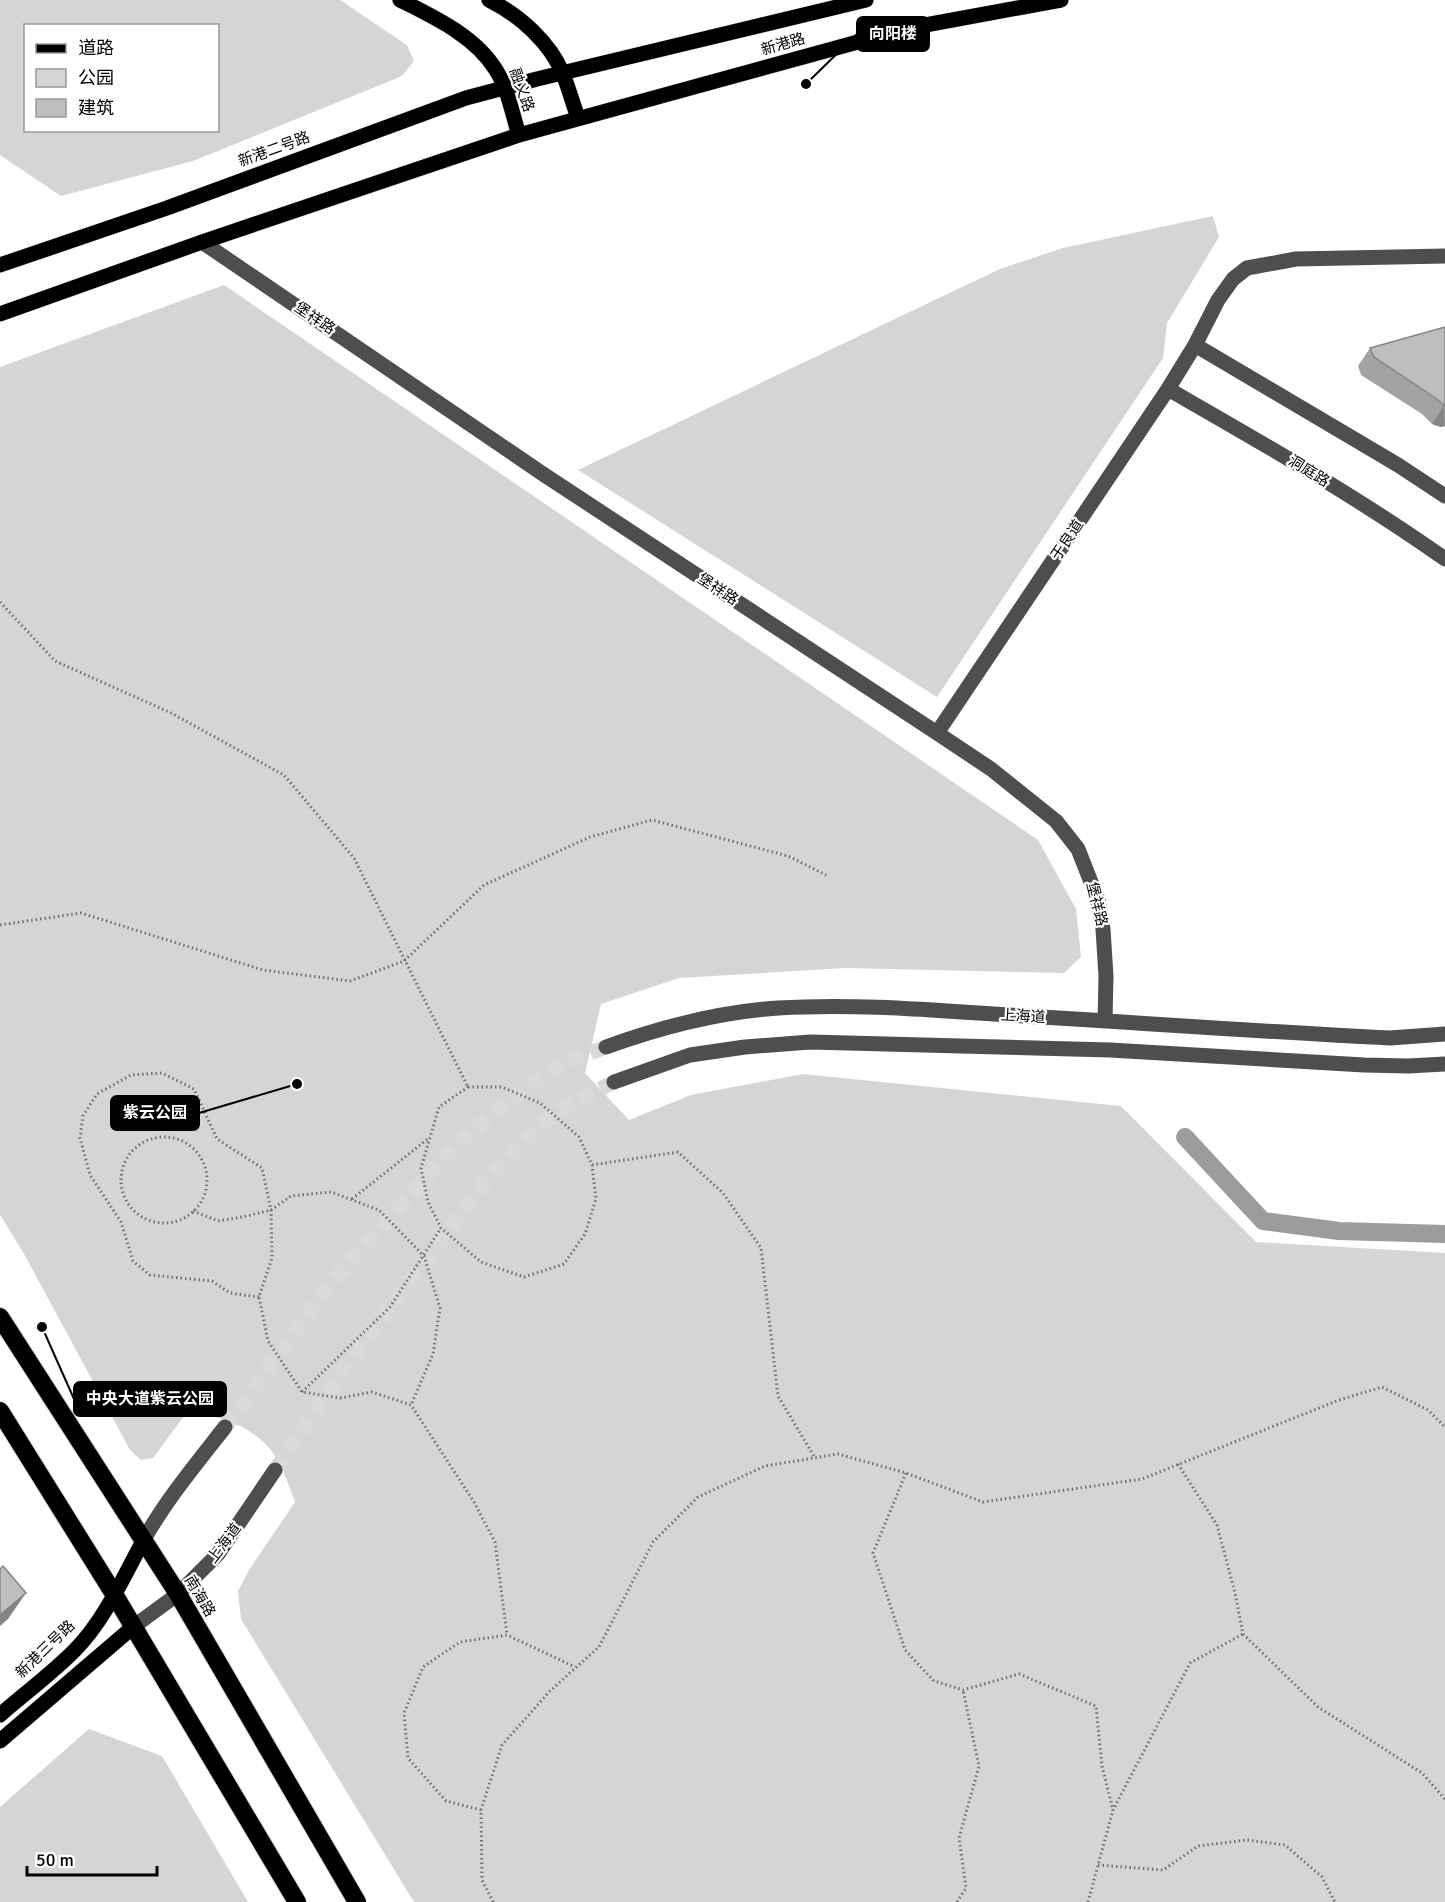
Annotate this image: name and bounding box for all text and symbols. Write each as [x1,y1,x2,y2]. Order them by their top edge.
callout: 向阳楼 [857,17,929,51]
legend [24,24,219,132]
text: 向阳楼 [869,24,917,44]
street label: 新港路 [759,29,807,59]
text: 道路 [78,37,114,59]
street label: 融义路 [506,66,538,114]
text: 公园 [78,67,114,89]
text: 建筑 [78,97,114,119]
street label: 新港二号路 [236,128,312,170]
street label: 堡祥路 [291,298,339,338]
street label: 洞庭路 [1285,451,1333,491]
street label: 于良道 [1047,516,1087,564]
street label: 堡祥路 [694,569,742,609]
street label: 堡祥路 [1083,880,1111,928]
street label: 上海道 [1000,1006,1046,1026]
callout: 紫云公园 [111,1096,199,1130]
text: 紫云公园 [123,1103,187,1123]
callout: 中央大道紫云公园 [74,1382,226,1416]
text: 中央大道紫云公园 [86,1389,214,1409]
street label: 上海道 [203,1520,245,1566]
street label: 南海路 [181,1572,219,1620]
street label: 新港三号路 [12,1616,78,1682]
scale bar [27,1839,158,1877]
text: 50 m [36,1849,74,1871]

